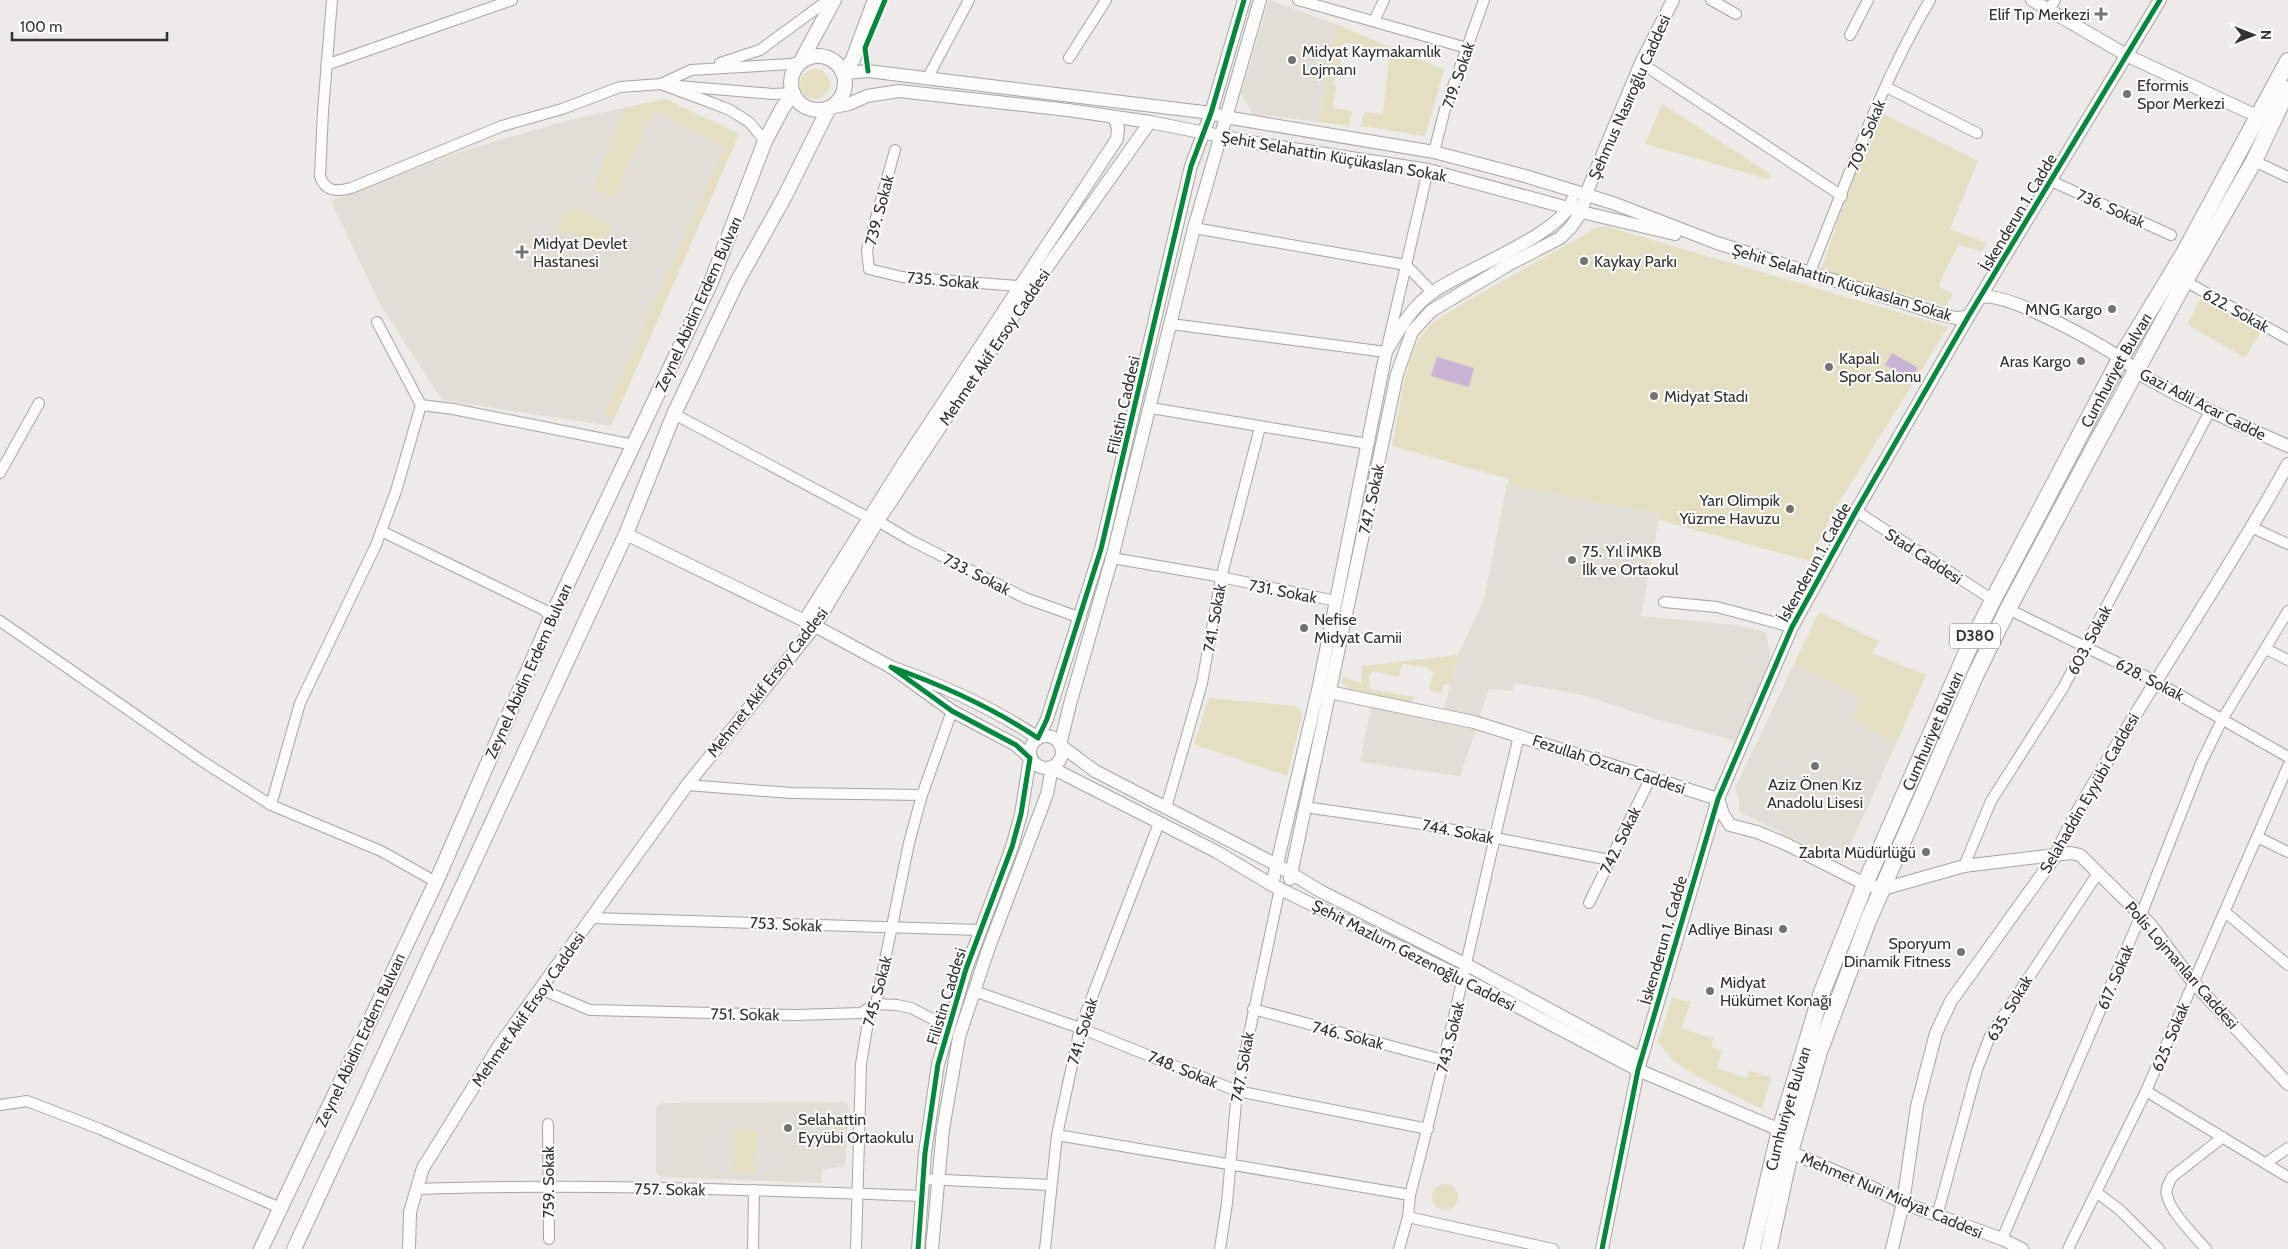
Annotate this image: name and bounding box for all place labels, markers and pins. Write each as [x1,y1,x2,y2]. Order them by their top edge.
place label: Elif Tıp Merkezi [1989,5,2090,24]
marker: Elif Tıp Merkezi [2094,7,2108,21]
place label: Midyat Kaymakamlık Lojmanı [1302,42,1442,79]
marker: Midyat Kaymakamlık Lojmanı [1286,54,1298,66]
place label: Eformis Spor Merkezi [2137,76,2225,113]
marker: Eformis Spor Merkezi [2121,88,2133,100]
place label: Midyat Devlet Hastanesi [533,234,628,271]
marker: Midyat Devlet Hastanesi [515,245,529,259]
place label: Kaykay Parkı [1594,252,1677,271]
marker: Kaykay Parkı [1578,255,1590,267]
place label: MNG Kargo [2025,300,2102,319]
marker: MNG Kargo [2106,303,2118,315]
place label: Kapalı Spor Salonu [1839,349,1921,386]
place label: Aras Kargo [2000,352,2071,371]
marker: Aras Kargo [2075,355,2087,367]
marker: Kapalı Spor Salonu [1823,361,1835,373]
place label: Midyat Stadı [1664,387,1748,406]
marker: Midyat Stadı [1648,390,1660,402]
place label: Yarı Olimpik Yüzme Havuzu [1679,491,1781,528]
marker: Yarı Olimpik Yüzme Havuzu [1784,503,1796,515]
place label: 75. Yıl İMKB İlk ve Ortaokul [1582,542,1679,579]
marker: 75. Yıl İMKB İlk ve Ortaokul [1566,554,1578,566]
place label: Nefise Midyat Camii [1314,610,1402,647]
marker: Nefise Midyat Camii [1298,622,1310,634]
marker: Aziz Önen Kız Anadolu Lisesi [1809,760,1821,772]
place label: Aziz Önen Kız Anadolu Lisesi [1767,775,1863,812]
place label: Zabıta Müdürlüğü [1799,843,1916,862]
marker: Zabıta Müdürlüğü [1920,846,1932,858]
place label: Adliye Binası [1688,920,1773,939]
marker: Adliye Binası [1777,923,1789,935]
place label: Sporyum Dinamik Fitness [1844,934,1951,971]
marker: Sporyum Dinamik Fitness [1955,946,1967,958]
place label: Midyat Hükümet Konağı [1720,973,1832,1010]
marker: Midyat Hükümet Konağı [1704,985,1716,997]
place label: Selahattin Eyyübi Ortaokulu [798,1110,914,1147]
marker: Selahattin Eyyübi Ortaokulu [782,1122,794,1134]

